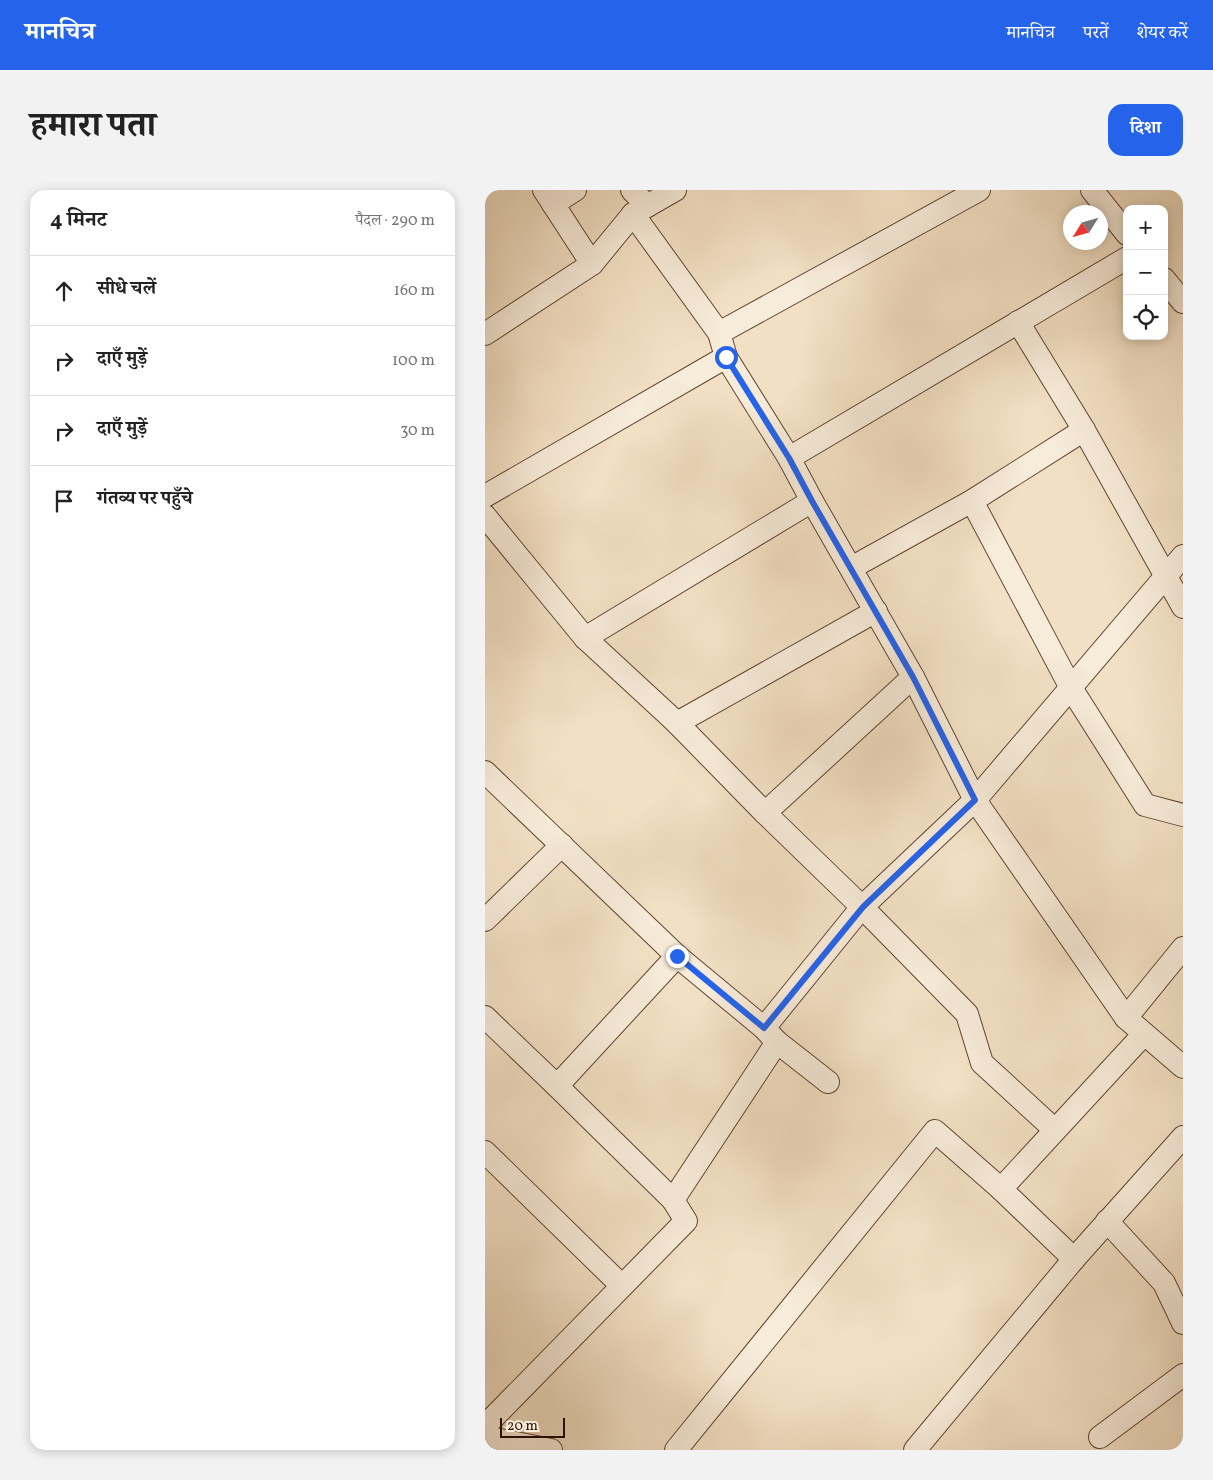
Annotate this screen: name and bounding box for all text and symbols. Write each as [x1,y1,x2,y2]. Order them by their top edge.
text: मानचित्र [25,16,95,50]
text: मानचित्र [1006,21,1055,46]
text: परतें [1083,21,1109,46]
text: शेयर करें [1137,21,1188,46]
text: हमारा पता [30,103,156,151]
button: दिशा [1108,104,1183,156]
north arrow [1063,205,1108,250]
map controls [1123,205,1168,340]
button: + [1123,205,1168,250]
text: 4 मिनट [50,206,107,235]
text: पैदल · 290 m [355,210,435,232]
button: − [1123,250,1168,295]
text: सीधे चलें [97,276,156,302]
icon: ahead [50,277,78,305]
text: 160 m [394,280,435,302]
button: locate [1123,295,1168,340]
text: दाएँ मुड़ें [97,346,147,372]
route start [715,346,738,369]
icon: right [50,347,78,375]
text: 100 m [392,350,435,372]
text: दाएँ मुड़ें [97,416,147,442]
icon: right [50,417,78,445]
text: 30 m [400,420,435,442]
text: गंतव्य पर पहुँचे [97,486,192,512]
icon: arrive [50,487,78,515]
route end [666,945,689,968]
scale bar [500,1415,565,1438]
text: 20 m [507,1417,538,1436]

